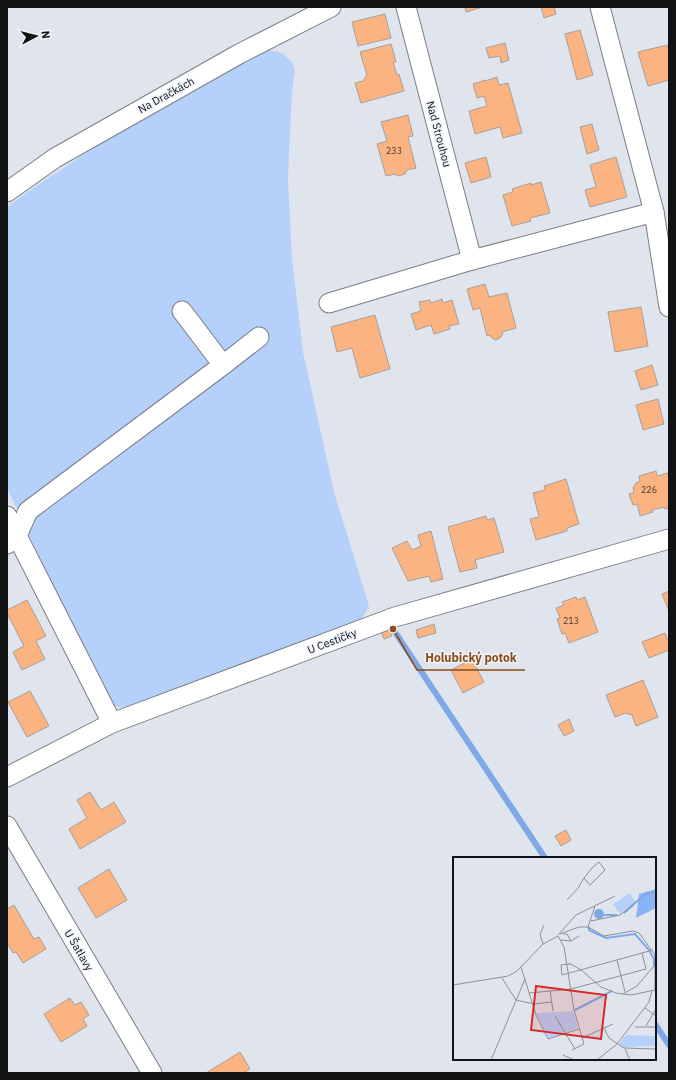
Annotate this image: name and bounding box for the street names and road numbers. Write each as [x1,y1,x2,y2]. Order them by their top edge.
street label: Na Dračkách [135,74,197,116]
street label: Nad Strouhou [423,99,455,169]
street label: U Cestičky [305,625,359,657]
street label: U Šatlavy [61,927,97,974]

